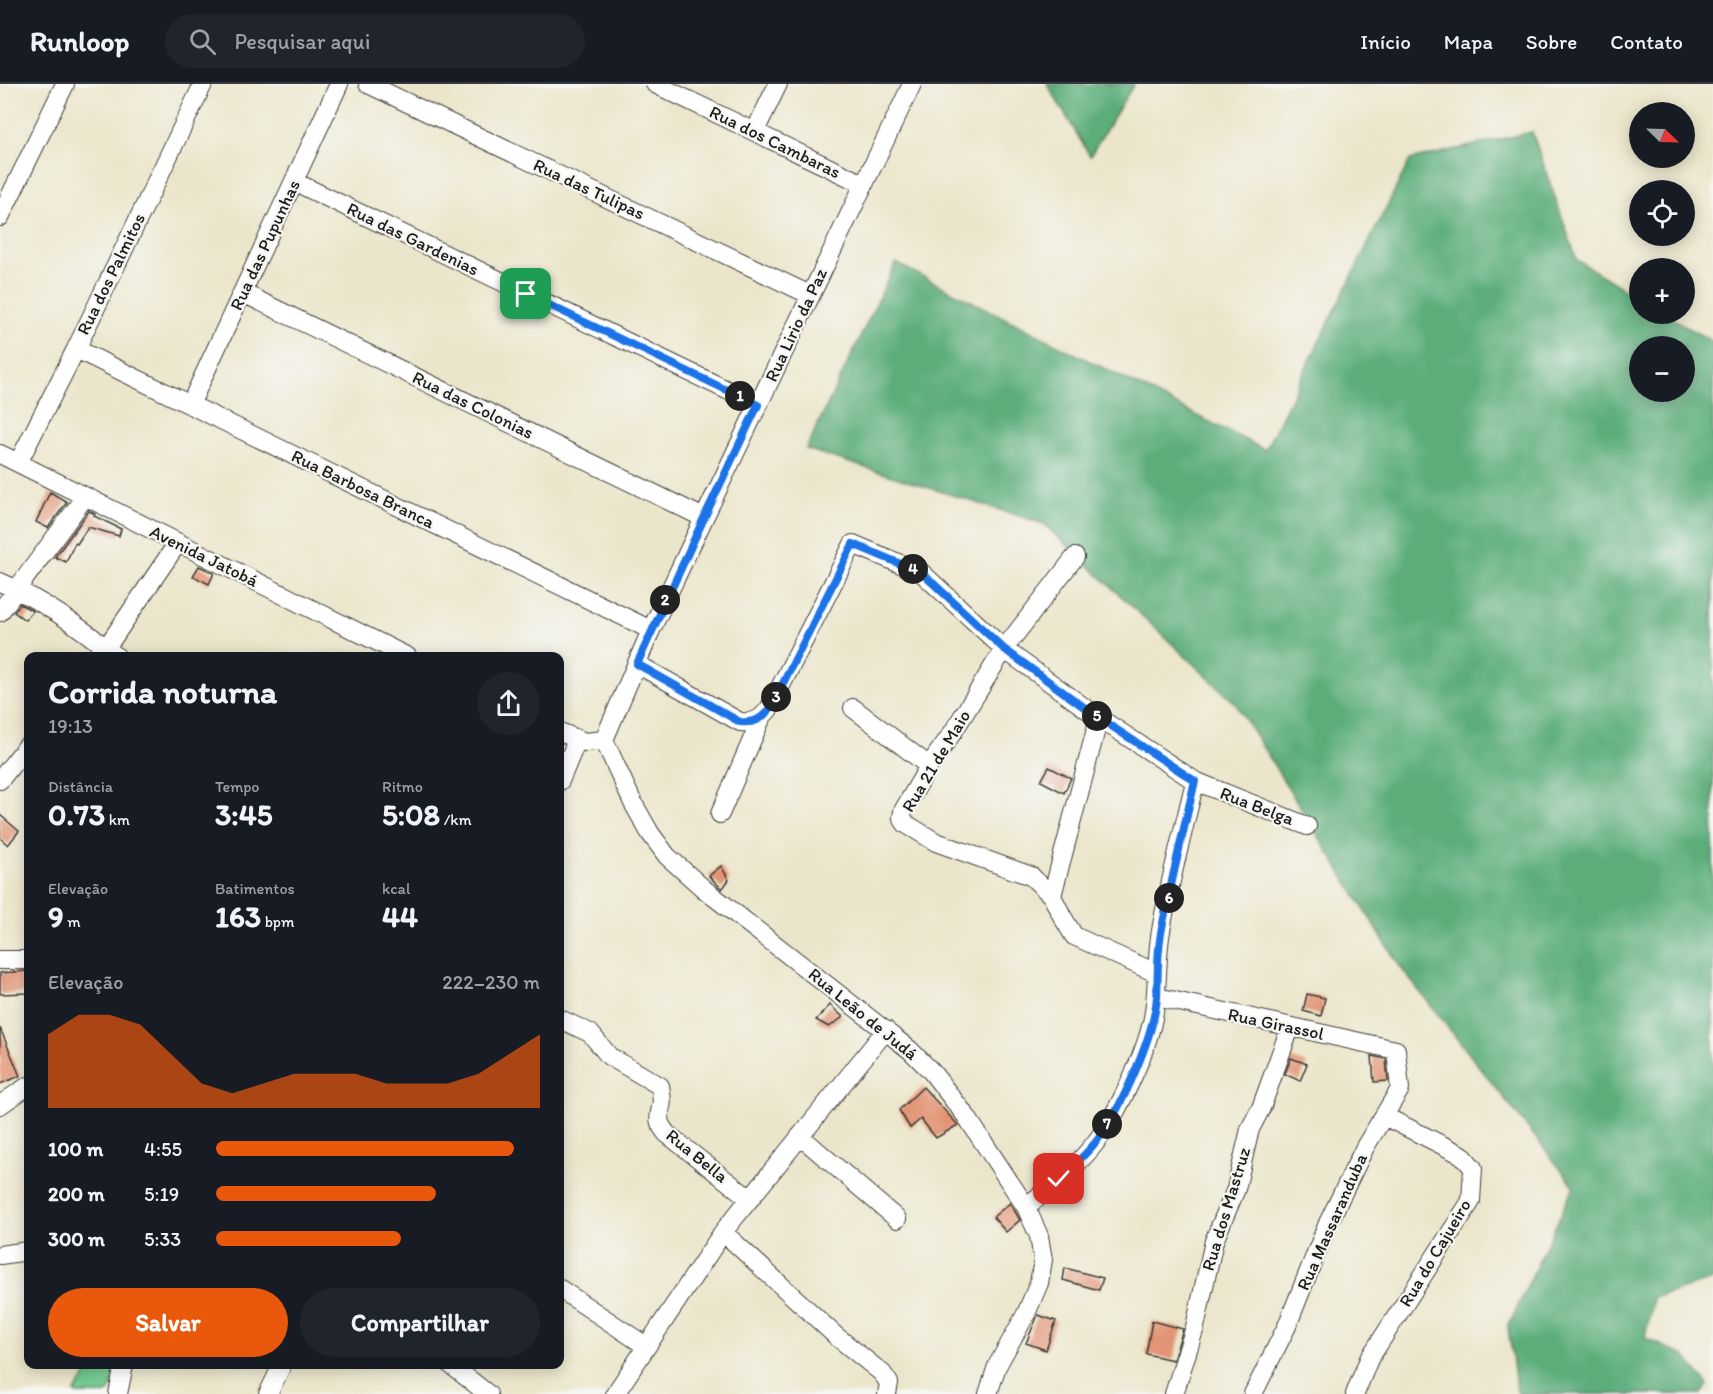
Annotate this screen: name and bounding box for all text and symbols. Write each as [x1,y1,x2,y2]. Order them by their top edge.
search box [165,14,585,68]
text: Runloop [30,24,129,58]
icon: search [186,25,219,58]
text: Pesquisar aqui [234,28,370,55]
text: Início [1360,29,1411,54]
text: Mapa [1444,29,1493,54]
text: Sobre [1526,29,1577,54]
text: Contato [1610,29,1683,54]
street label: Rua dos Cambaras [706,101,844,183]
north arrow [1629,102,1695,168]
map controls [1629,102,1695,402]
street label: Rua das Tulipas [530,154,648,224]
street label: Rua das Pupunhas [225,176,305,314]
button: locate [1629,180,1695,246]
street label: Rua das Gardenias [343,198,483,280]
street label: Rua dos Palmitos [72,210,150,338]
button: + [1629,258,1695,324]
street label: Rua Lirio da Paz [760,264,832,385]
pin [500,268,551,319]
icon: arrive [509,277,542,310]
button: − [1629,336,1695,402]
street label: Rua das Colonias [409,366,537,444]
pin: 1 [725,381,755,411]
text: 1 [736,386,744,405]
street label: Rua Barbosa Branca [288,445,439,534]
street label: Avenida Jatobá [146,520,262,592]
pin: 4 [898,554,928,584]
text: 4 [908,559,918,578]
pin: 2 [650,585,680,615]
text: 2 [661,590,669,609]
text: Corrida noturna [48,672,277,711]
button: share [477,672,540,735]
pin: 3 [761,682,791,712]
text: 3 [772,687,780,706]
pin: 5 [1082,701,1112,731]
street label: Rua 21 de Maio [897,706,975,816]
text: 5 [1093,706,1101,725]
text: 19:13 [48,714,93,738]
text: Distância [48,777,113,796]
text: Tempo [215,777,260,796]
text: Ritmo [382,777,423,796]
street label: Rua Belga [1217,782,1298,830]
text: 0.73 [48,796,105,833]
text: 3:45 [215,796,272,833]
text: 5:08 [382,796,440,833]
text: km [105,810,130,829]
text: /km [440,810,472,829]
text: Elevação [48,879,108,898]
text: Batimentos [215,879,295,898]
text: kcal [382,879,410,898]
pin: 6 [1154,883,1184,913]
text: 6 [1165,888,1173,907]
text: 9 [48,898,64,935]
text: 163 [215,898,261,935]
text: 44 [382,898,418,935]
text: m [64,912,81,931]
text: bpm [261,912,294,931]
street label: Rua Leão de Judá [804,963,923,1065]
text: Elevação [48,970,123,994]
text: 222–230 m [442,970,540,994]
street label: Rua Girassol [1226,1003,1326,1045]
pin: 7 [1092,1109,1122,1139]
text: 7 [1103,1114,1111,1133]
street label: Rua Bella [662,1124,733,1188]
text: 100 m [48,1137,103,1161]
text: 4:55 [144,1137,182,1161]
street label: Rua dos Mastruz [1197,1144,1255,1274]
street label: Rua Massaranduba [1292,1150,1372,1294]
pin [1033,1153,1084,1204]
icon: check [1042,1162,1075,1195]
text: 200 m [48,1182,104,1206]
text: 5:19 [144,1182,179,1206]
street label: Rua do Cajueiro [1394,1195,1476,1311]
text: 300 m [48,1227,105,1251]
text: 5:33 [144,1227,181,1251]
button: Salvar [48,1288,288,1357]
button: Compartilhar [300,1288,540,1357]

